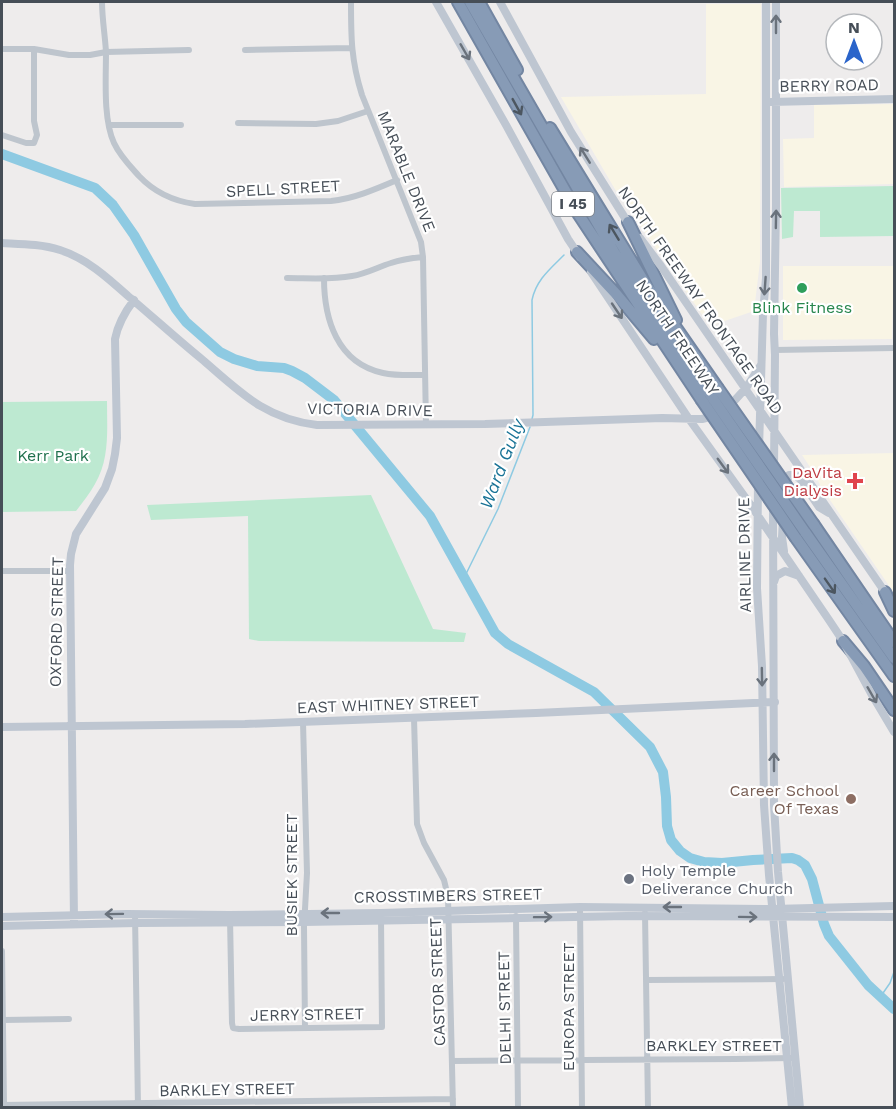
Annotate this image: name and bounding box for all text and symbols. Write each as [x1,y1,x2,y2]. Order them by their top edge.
north arrow [824,12,884,72]
one-way arrow [770,15,782,35]
text: N [848,18,860,37]
one-way arrow [459,44,471,61]
street label: BERRY ROAD [779,75,879,96]
one-way arrow [512,98,523,116]
street label: MARABLE DRIVE [374,108,439,234]
one-way arrow [579,147,591,164]
street label: SPELL STREET [225,176,341,201]
street label: NORTH FREEWAY FRONTAGE ROAD [614,182,788,418]
road number: I 45 [552,192,594,216]
one-way arrow [770,210,782,230]
one-way arrow [608,224,620,241]
one-way arrow [759,275,770,295]
street label: NORTH FREEWAY [632,276,724,398]
marker: Blink Fitness [795,281,809,295]
place label: Blink Fitness [752,298,852,317]
one-way arrow [610,302,623,319]
street label: VICTORIA DRIVE [307,399,433,420]
water label: Ward Gully [475,414,529,512]
park label: Kerr Park [17,446,89,465]
one-way arrow [717,457,729,474]
place label: DaVita Dialysis [784,463,842,500]
marker: DaVita Dialysis [846,472,864,490]
street label: AIRLINE DRIVE [734,497,755,613]
street label: OXFORD STREET [46,556,67,687]
one-way arrow [824,577,836,593]
one-way arrow [756,667,768,687]
one-way arrow [867,685,878,703]
street label: EAST WHITNEY STREET [297,692,480,717]
one-way arrow [768,752,780,772]
place label: Career School Of Texas [729,781,839,818]
marker: Career School Of Texas [844,792,858,806]
street label: BUSIEK STREET [282,813,301,936]
place label: Holy Temple Deliverance Church [641,861,793,898]
marker: Holy Temple Deliverance Church [622,872,636,886]
street label: CROSSTIMBERS STREET [353,884,543,907]
one-way arrow [662,901,682,913]
one-way arrow [320,907,340,919]
one-way arrow [104,909,124,920]
one-way arrow [532,911,552,923]
one-way arrow [737,911,757,923]
street label: CASTOR STREET [426,917,449,1047]
street label: EUROPA STREET [559,942,578,1071]
street label: DELHI STREET [494,951,515,1065]
street label: JERRY STREET [250,1004,365,1025]
street label: BARKLEY STREET [646,1036,782,1055]
street label: BARKLEY STREET [159,1079,295,1100]

